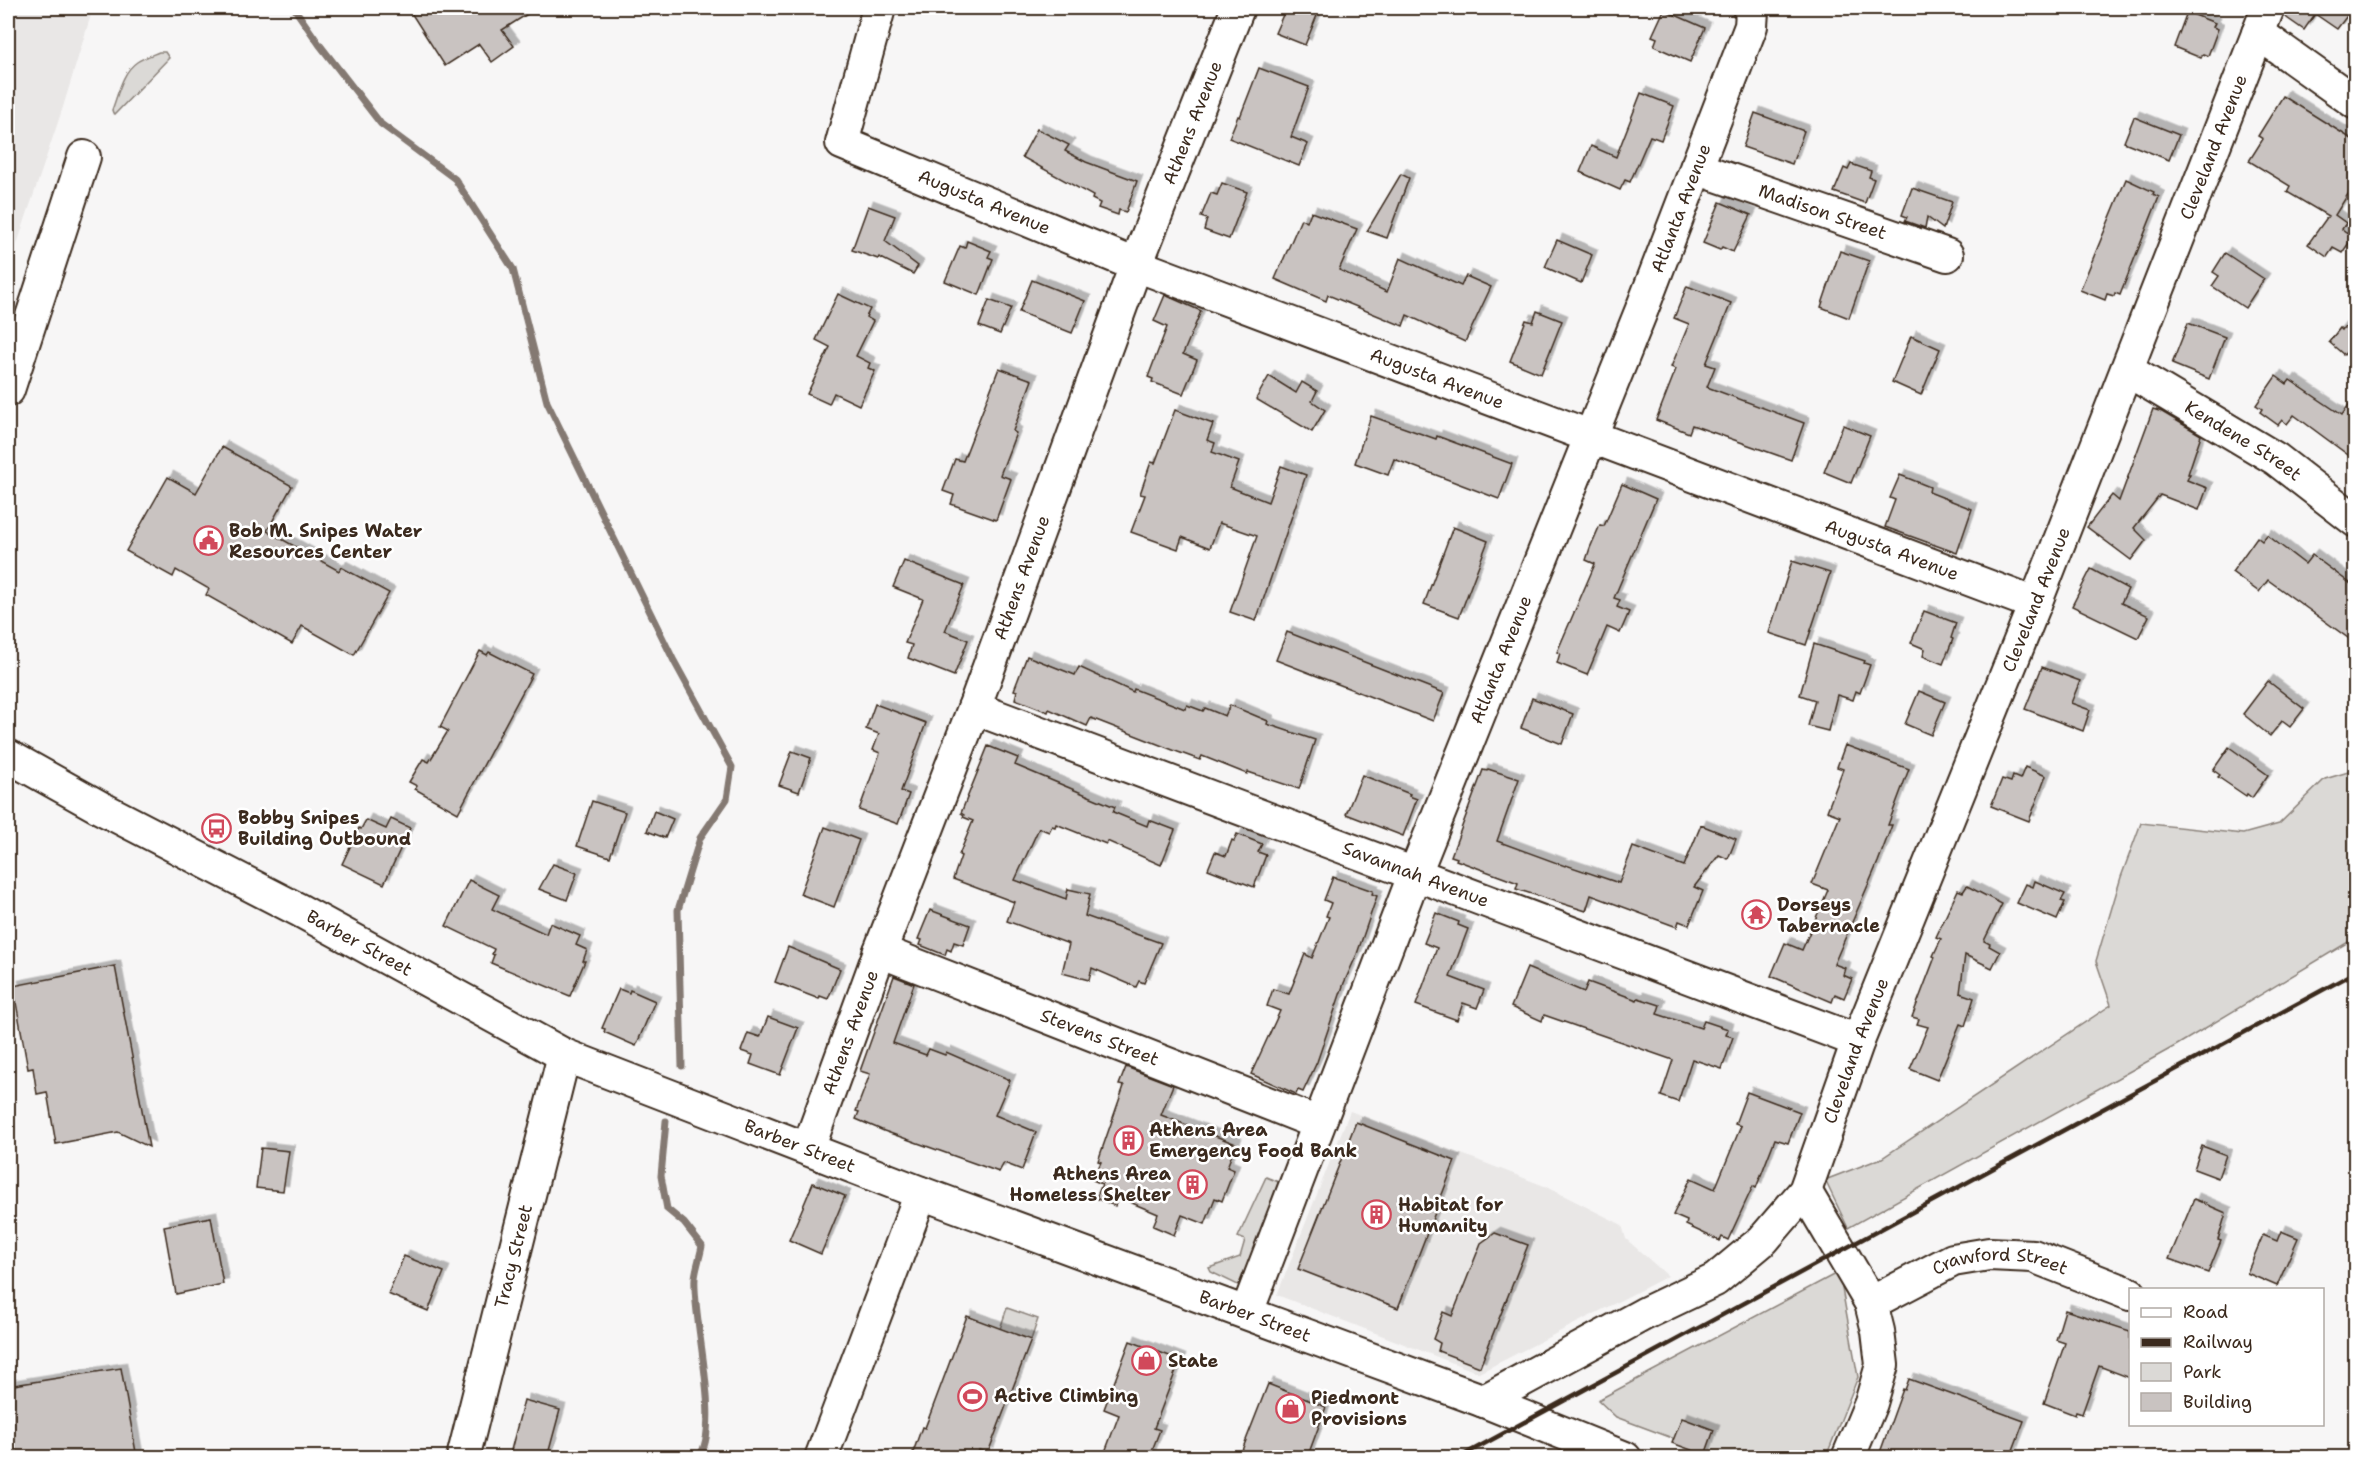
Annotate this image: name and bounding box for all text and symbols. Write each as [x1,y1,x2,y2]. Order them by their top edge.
street label: Athens Avenue [1157,57,1228,188]
street label: Cleveland Avenue [2174,71,2253,223]
street label: Atlanta Avenue [1645,140,1717,276]
street label: Augusta Avenue [914,164,1054,240]
street label: Madison Street [1755,179,1890,245]
street label: Augusta Avenue [1367,342,1507,415]
street label: Kendene Street [2180,395,2307,486]
street label: Athens Avenue [988,512,1055,643]
street label: Augusta Avenue [1821,514,1962,586]
place label: Bob M. Snipes Water Resources Center [229,519,423,564]
street label: Cleveland Avenue [1997,524,2076,676]
public building icon: Bob M. Snipes Water Resources Center [192,525,224,557]
street label: Atlanta Avenue [1464,592,1537,727]
place label: Bobby Snipes Building Outbound [238,806,411,851]
bus stop icon: Bobby Snipes Building Outbound [201,812,233,844]
street label: Savannah Avenue [1339,836,1492,913]
place label: Dorseys Tabernacle [1777,893,1880,938]
temple icon: Dorseys Tabernacle [1740,899,1772,931]
street label: Barber Street [302,904,417,982]
street label: Athens Avenue [817,967,884,1098]
street label: Cleveland Avenue [1818,974,1894,1127]
street label: Stevens Street [1037,1003,1163,1071]
street label: Barber Street [741,1114,859,1178]
place label: Athens Area Emergency Food Bank [1149,1118,1357,1163]
building icon: Athens Area Emergency Food Bank [1112,1124,1144,1156]
place label: Athens Area Homeless Shelter [1010,1162,1172,1207]
building icon: Athens Area Homeless Shelter [1176,1168,1208,1200]
place label: Habitat for Humanity [1398,1193,1504,1238]
building icon: Habitat for Humanity [1361,1199,1393,1231]
street label: Tracy Street [489,1202,538,1311]
street label: Crawford Street [1928,1242,2071,1281]
street label: Barber Street [1196,1285,1314,1348]
legend [2129,1288,2324,1426]
text: Road [2183,1300,2228,1324]
text: Railway [2183,1330,2253,1354]
shop icon: State [1131,1345,1163,1377]
place label: State [1168,1349,1219,1373]
text: Park [2183,1360,2222,1384]
sports icon: Active Climbing [957,1380,989,1412]
place label: Active Climbing [994,1384,1139,1408]
place label: Piedmont Provisions [1311,1386,1407,1431]
text: Building [2183,1390,2252,1414]
shop icon: Piedmont Provisions [1274,1392,1306,1424]

